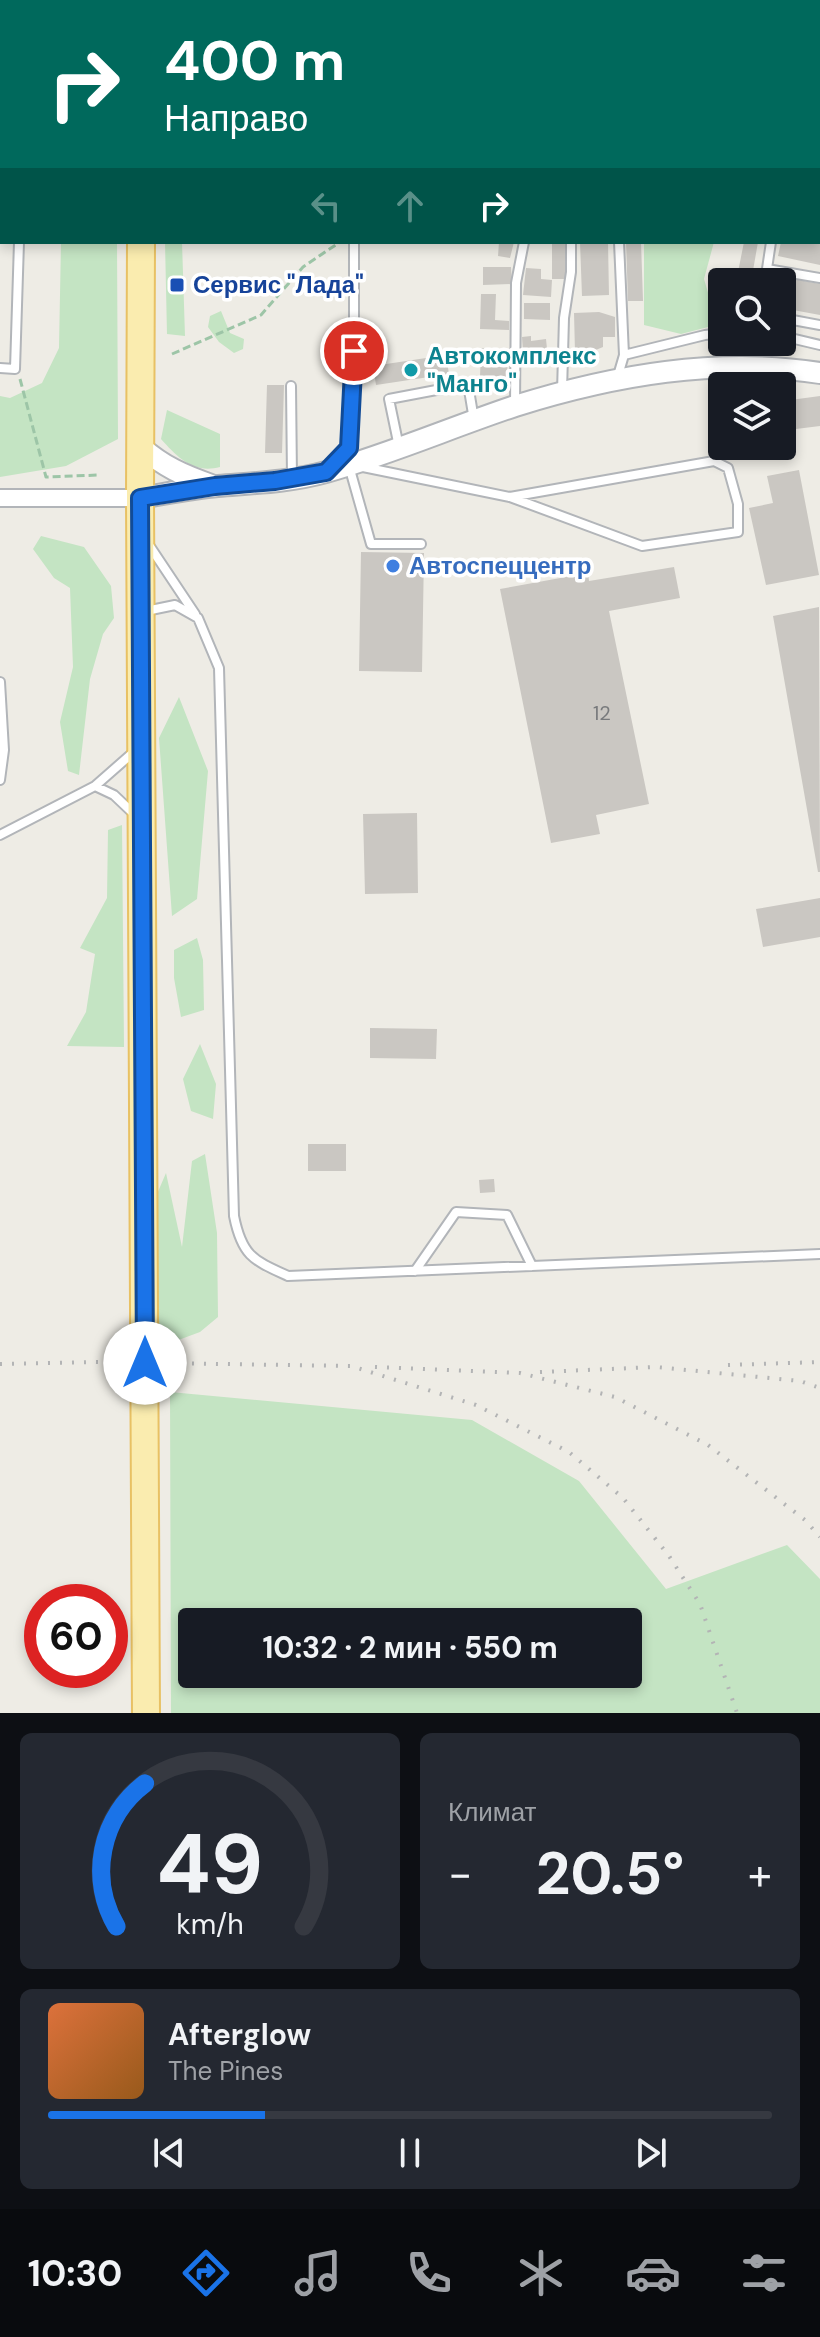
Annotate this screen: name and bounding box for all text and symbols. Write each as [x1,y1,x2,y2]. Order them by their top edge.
text: 400 m [164,24,345,97]
icon: right [32,32,136,136]
text: Направо [164,95,308,142]
icon: left [304,184,348,228]
icon: ahead [388,184,432,228]
icon: right [472,184,516,228]
map controls [708,268,796,460]
button: search [708,268,796,356]
place label: Сервис "Лада" [193,269,364,300]
marker: Сервис "Лада" [168,276,186,294]
pin [320,317,388,385]
icon: arrive [332,329,376,373]
place label: Автокомплекс "Манго" [427,340,596,399]
marker: Автокомплекс "Манго" [402,361,420,379]
button: layers [708,372,796,460]
place label: Автоспеццентр [409,550,592,581]
marker: Автоспеццентр [384,557,402,575]
house number: 12 [593,700,611,726]
position arrow [103,1321,187,1405]
speed limit sign: 60 [24,1584,128,1688]
text: 10:32 · 2 мин · 550 m [262,1628,558,1667]
text: Климат [448,1795,537,1829]
text: 49 [157,1810,263,1919]
text: 20.5° [536,1834,684,1913]
text: − [448,1845,472,1903]
text: + [748,1845,772,1903]
text: km/h [176,1906,244,1943]
text: Afterglow [168,2015,311,2054]
text: The Pines [168,2054,283,2088]
icon: previous [147,2131,191,2175]
icon: pause [388,2131,432,2175]
icon: next [629,2131,673,2175]
icon: directions [178,2245,234,2301]
icon: music [290,2245,346,2301]
icon: phone [401,2245,457,2301]
icon: climate [513,2245,569,2301]
icon: car [625,2245,681,2301]
icon: filters [736,2245,792,2301]
text: 10:30 [28,2250,122,2297]

